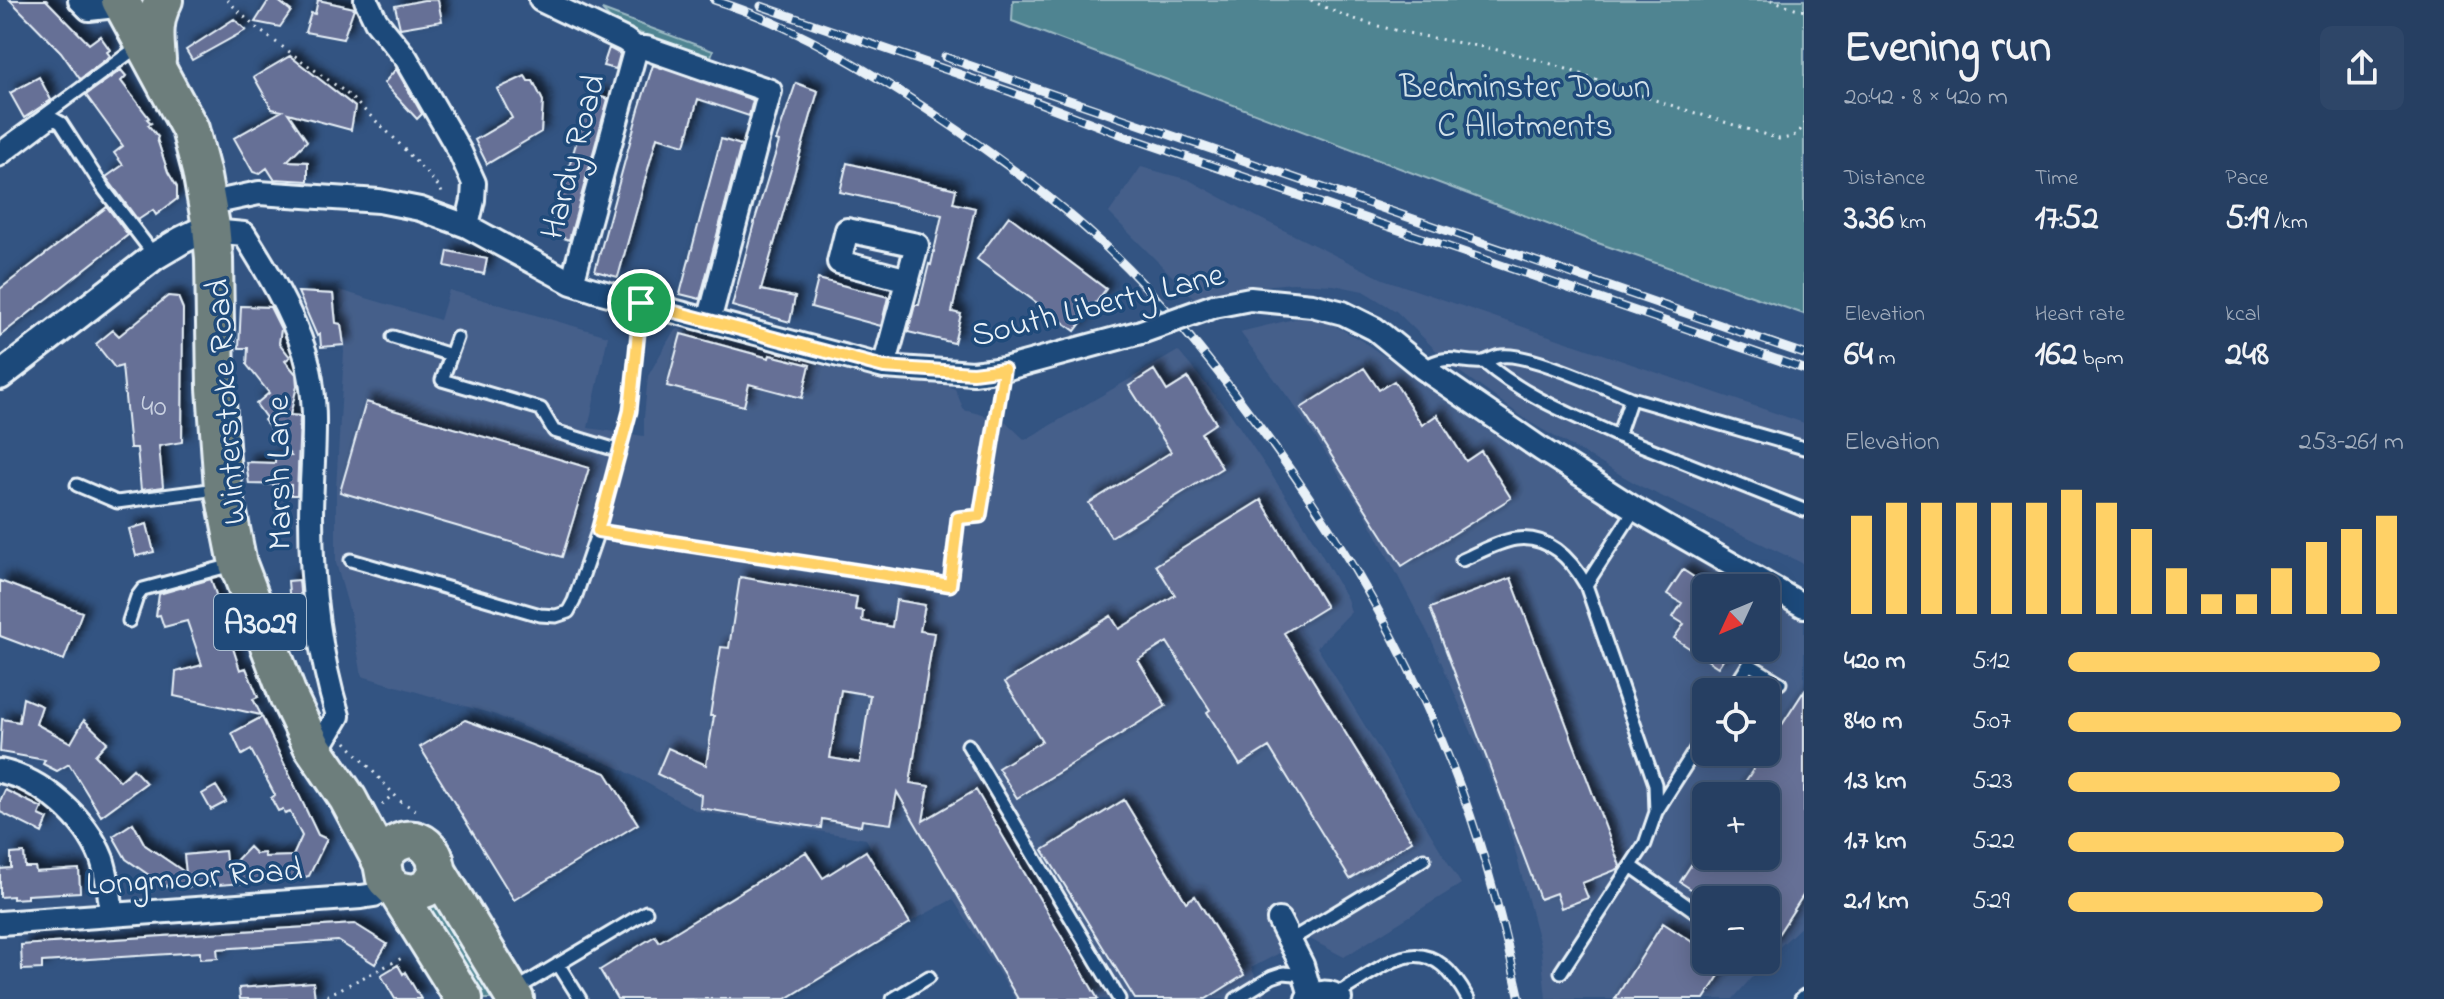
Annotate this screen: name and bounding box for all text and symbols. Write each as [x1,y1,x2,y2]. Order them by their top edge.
text: Evening run [1844,17,2051,81]
button: share [2320,26,2404,110]
park label: Bedminster Down C Allotments [1398,64,1651,153]
street label: Hardy Road [529,69,621,245]
text: 20:42 · 8 × 420 m [1844,79,2008,117]
text: Distance [1844,163,1925,195]
text: Time [2035,163,2078,195]
text: Pace [2225,163,2268,195]
text: 3.36 [1844,195,1894,245]
text: 17:52 [2035,195,2099,245]
text: 5:19 [2225,195,2269,245]
text: km [1894,207,1926,239]
text: /km [2269,207,2308,239]
street label: South Liberty Lane [966,251,1230,362]
pin [607,269,675,337]
street label: Winterstoke Road [194,277,262,526]
icon: arrive [619,281,663,325]
text: Elevation [1844,299,1925,331]
text: Heart rate [2035,299,2125,331]
text: kcal [2225,299,2260,331]
text: 64 [1844,331,1873,381]
text: 162 [2035,331,2077,381]
text: 248 [2225,331,2269,381]
text: m [1873,343,1896,375]
text: bpm [2077,343,2123,375]
house number: 40 [141,386,167,430]
street label: Marsh Lane [255,395,307,551]
text: Elevation [1844,424,1940,462]
text: 253–261 m [2299,424,2404,462]
north arrow [1692,574,1780,662]
map controls [1692,574,1780,974]
road number: A3029 [214,594,306,650]
text: 420 m [1844,643,1906,681]
text: 5:12 [1972,643,2010,681]
button: locate [1692,678,1780,766]
text: 840 m [1844,703,1902,741]
text: 5:07 [1972,703,2011,741]
text: 1.3 km [1844,763,1906,801]
text: 5:23 [1972,763,2013,801]
button: + [1692,782,1780,870]
text: 1.7 km [1844,823,1906,861]
text: 5:22 [1972,823,2015,861]
street label: Longmoor Road [84,846,304,912]
text: 2.1 km [1844,883,1909,921]
text: 5:29 [1972,883,2010,921]
button: − [1692,886,1780,974]

